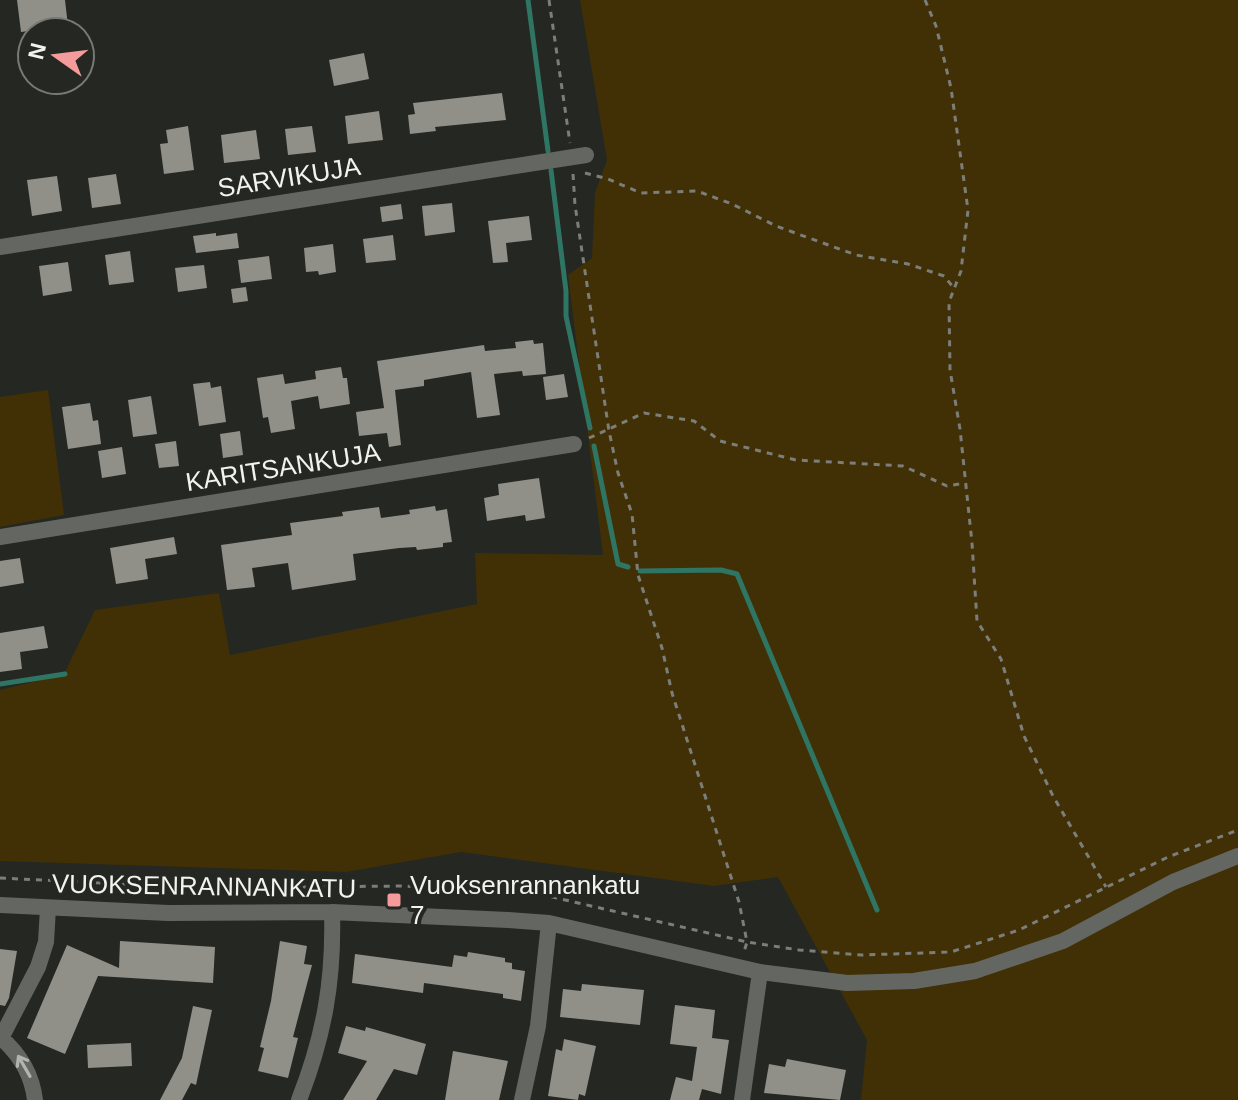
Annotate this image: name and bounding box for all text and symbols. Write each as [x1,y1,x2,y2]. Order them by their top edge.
north arrow [16,16,96,96]
text: N [23,41,51,62]
street label: SARVIKUJA [216,151,363,203]
street label: KARITSANKUJA [184,437,383,497]
street label: VUOKSENRANNANKATU [52,868,356,904]
place label: Vuoksenrannankatu 7 [410,870,640,930]
marker: Vuoksenrannankatu 7 [385,891,403,909]
one-way arrow [16,1055,32,1078]

